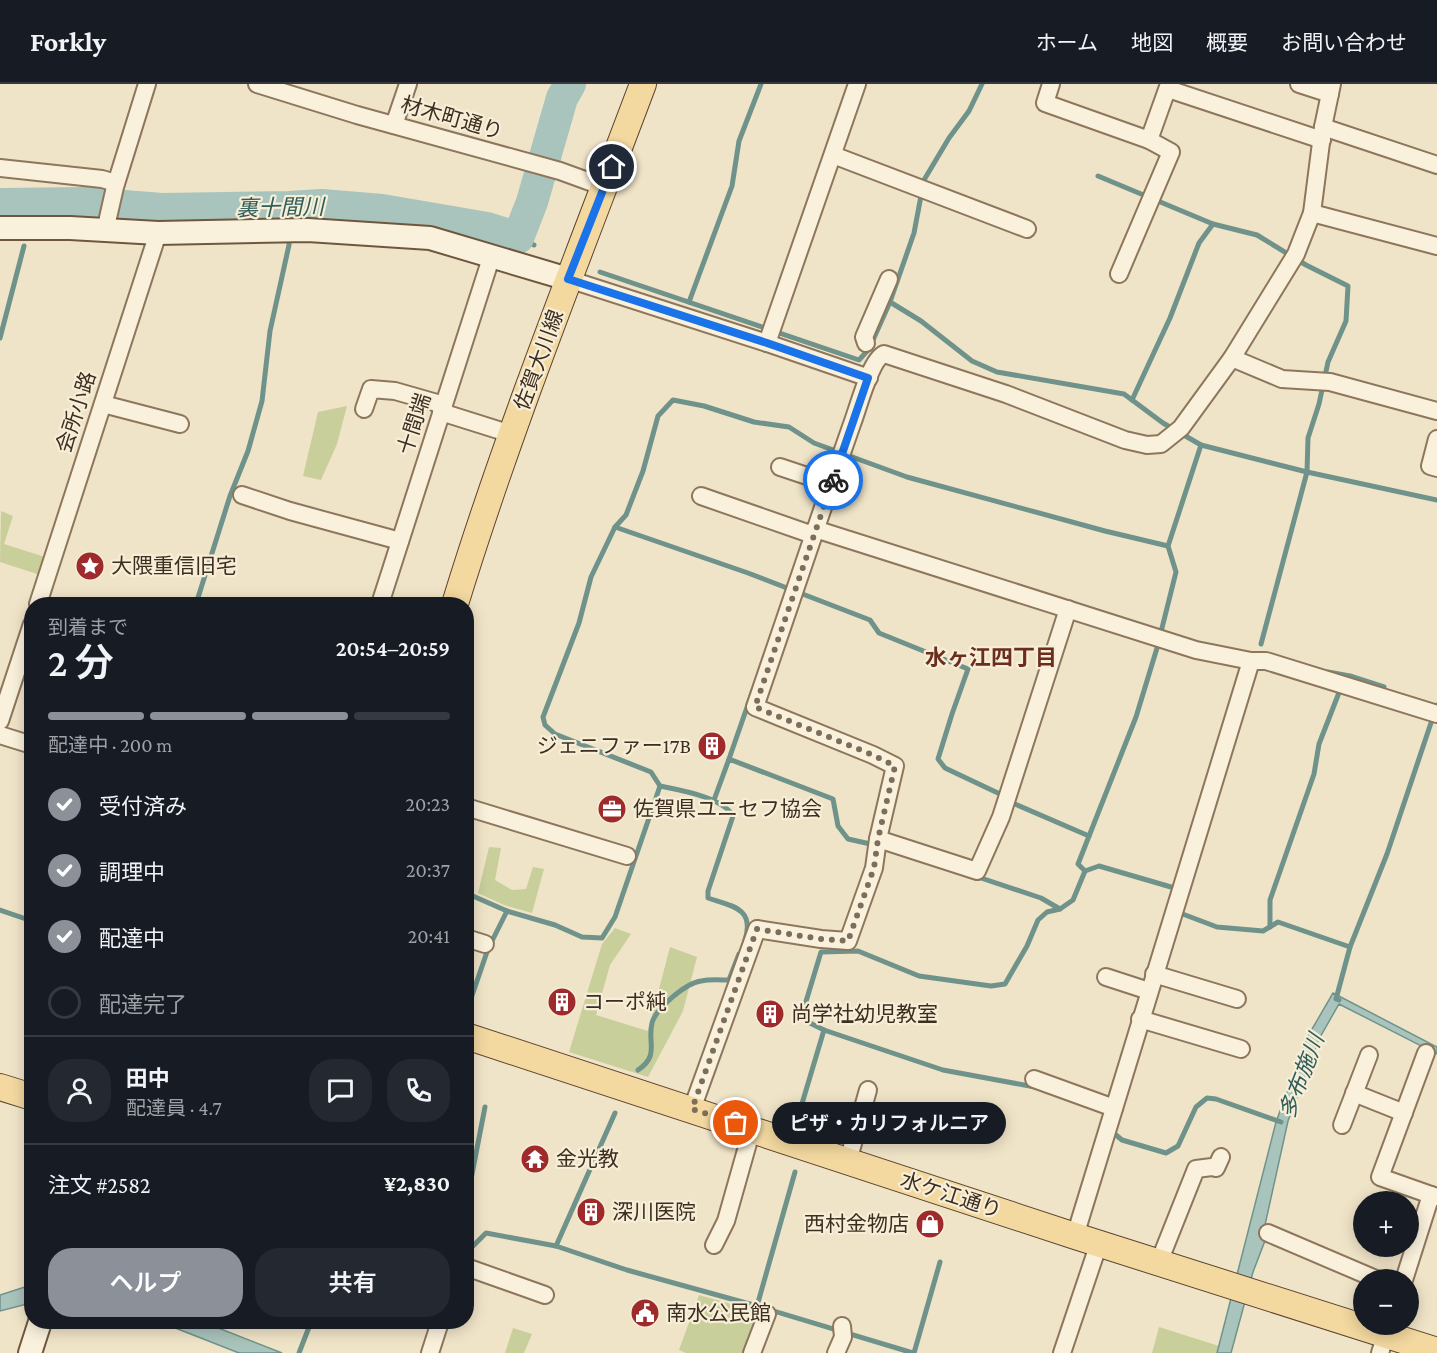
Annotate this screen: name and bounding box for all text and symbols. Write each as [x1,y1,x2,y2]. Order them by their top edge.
text: Forkly [30,26,106,57]
text: ホーム [1036,31,1098,55]
text: 地図 [1131,31,1173,55]
text: 概要 [1206,31,1248,55]
text: お問い合わせ [1281,31,1407,55]
street label: 材木町通り [398,92,506,144]
pin [586,141,637,192]
icon: home [595,150,628,183]
water label: 裏十間川 [236,194,326,221]
street label: 佐賀大川線 [510,307,568,413]
street label: 会所小路 [52,368,100,456]
street label: 十間端 [393,390,435,458]
courier [803,450,863,510]
icon: bike [817,464,850,497]
place icon: 大隈重信旧宅 [74,550,106,582]
place label: 大隈重信旧宅 [111,554,237,578]
text: 到着まで [48,616,128,638]
text: 20:54–20:59 [336,636,450,661]
text: 2 分 [48,641,114,684]
district label: 水ヶ江四丁目 [925,645,1057,670]
building icon: ジェニファー17B [696,730,728,762]
text: 配達中 · 200 m [48,734,172,756]
place label: ジェニファー17B [537,734,691,758]
icon: check [48,788,81,821]
text: 20:23 [406,793,450,815]
office icon: 佐賀県ユニセフ協会 [596,793,628,825]
text: 受付済み [99,794,187,819]
place label: 佐賀県ユニセフ協会 [633,797,822,821]
icon: check [48,854,81,887]
text: 20:37 [406,859,450,881]
text: 調理中 [99,860,165,885]
icon: check [48,920,81,953]
text: 20:41 [408,925,450,947]
text: 配達中 [99,926,165,951]
building icon: コーポ純 [546,986,578,1018]
place label: コーポ純 [583,990,667,1014]
text: 配達完了 [99,992,187,1017]
building icon: 尚学社幼児教室 [754,998,786,1030]
place label: 尚学社幼児教室 [791,1002,938,1026]
water label: 多布施川 [1274,1029,1330,1122]
button: person [48,1059,111,1122]
button: chat [309,1059,372,1122]
button: phone [387,1059,450,1122]
text: 田中 [126,1066,170,1091]
text: 配達員 · 4.7 [126,1097,222,1119]
pin [710,1097,761,1148]
callout: ピザ・カリフォルニア [772,1102,1006,1144]
icon: bag [719,1106,752,1139]
text: ピザ・カリフォルニア [789,1112,989,1134]
temple icon: 金光教 [519,1143,551,1175]
place label: 金光教 [556,1147,619,1171]
street label: 水ケ江通り [897,1167,1005,1223]
text: ¥2,830 [384,1171,450,1196]
text: 注文 #2582 [48,1173,151,1198]
map controls [1353,1191,1419,1335]
button: + [1353,1191,1419,1257]
building icon: 深川医院 [575,1196,607,1228]
place label: 深川医院 [612,1200,696,1224]
shop icon: 西村金物店 [914,1208,946,1240]
place label: 西村金物店 [804,1212,909,1236]
button: ヘルプ [48,1248,243,1317]
button: 共有 [255,1248,450,1317]
button: − [1353,1269,1419,1335]
public building icon: 南水公民館 [629,1297,661,1329]
place label: 南水公民館 [666,1301,771,1325]

